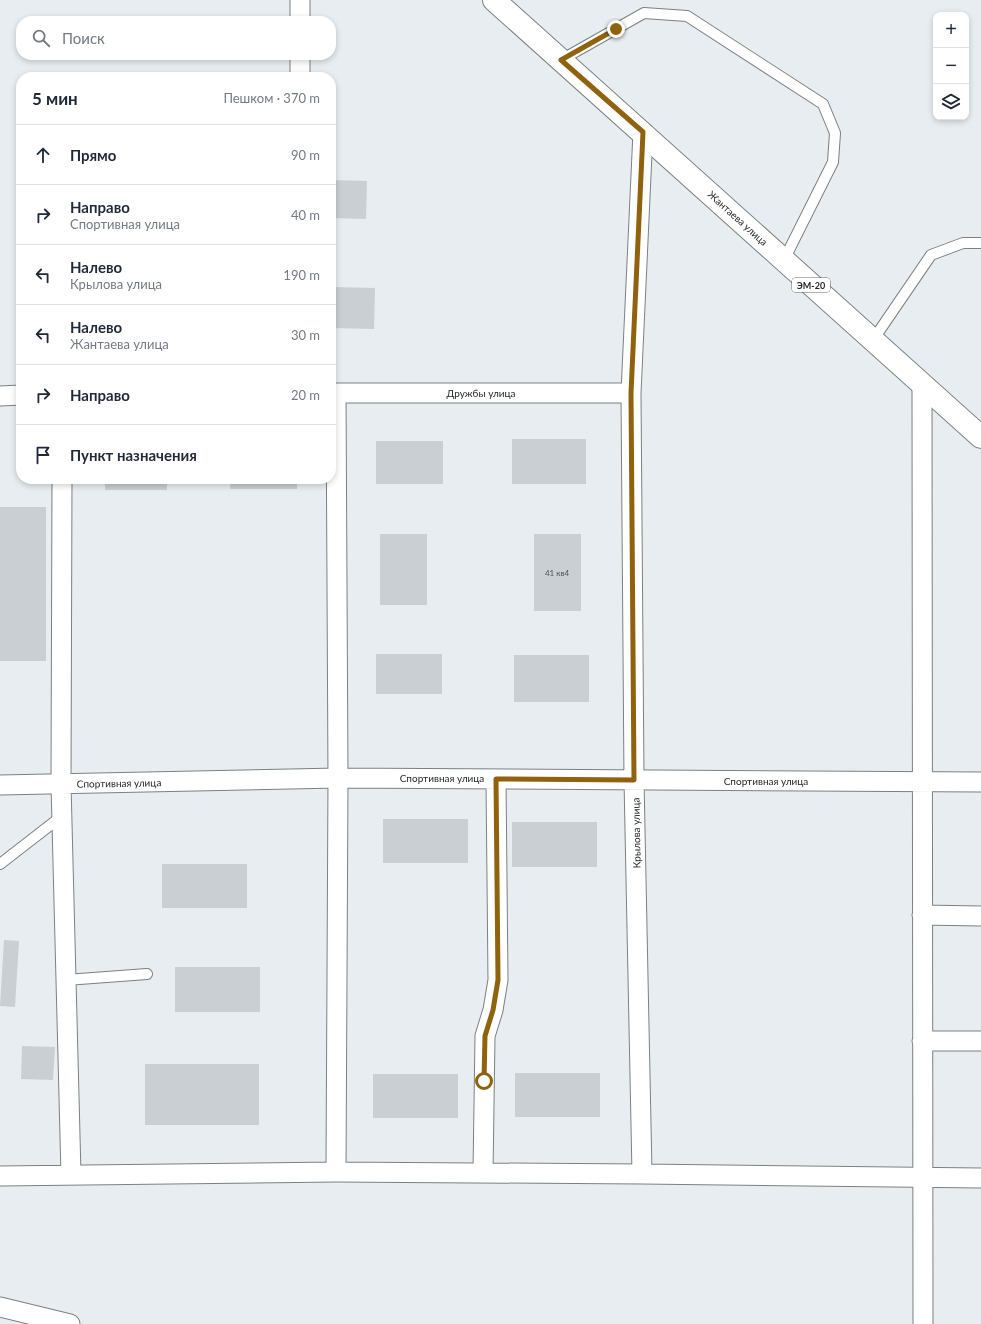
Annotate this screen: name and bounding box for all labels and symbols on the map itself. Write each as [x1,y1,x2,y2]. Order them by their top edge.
route end [607,20,625,38]
street label: Жантаева улица [706,188,770,248]
road number: ЭМ-20 [792,278,830,292]
street label: Дружбы улица [446,387,516,399]
house number: 41 кв4 [545,568,569,578]
street label: Спортивная улица [400,772,484,784]
street label: Спортивная улица [724,775,808,787]
street label: Спортивная улица [77,776,161,790]
street label: Крылова улица [629,797,643,868]
route start [475,1072,493,1090]

